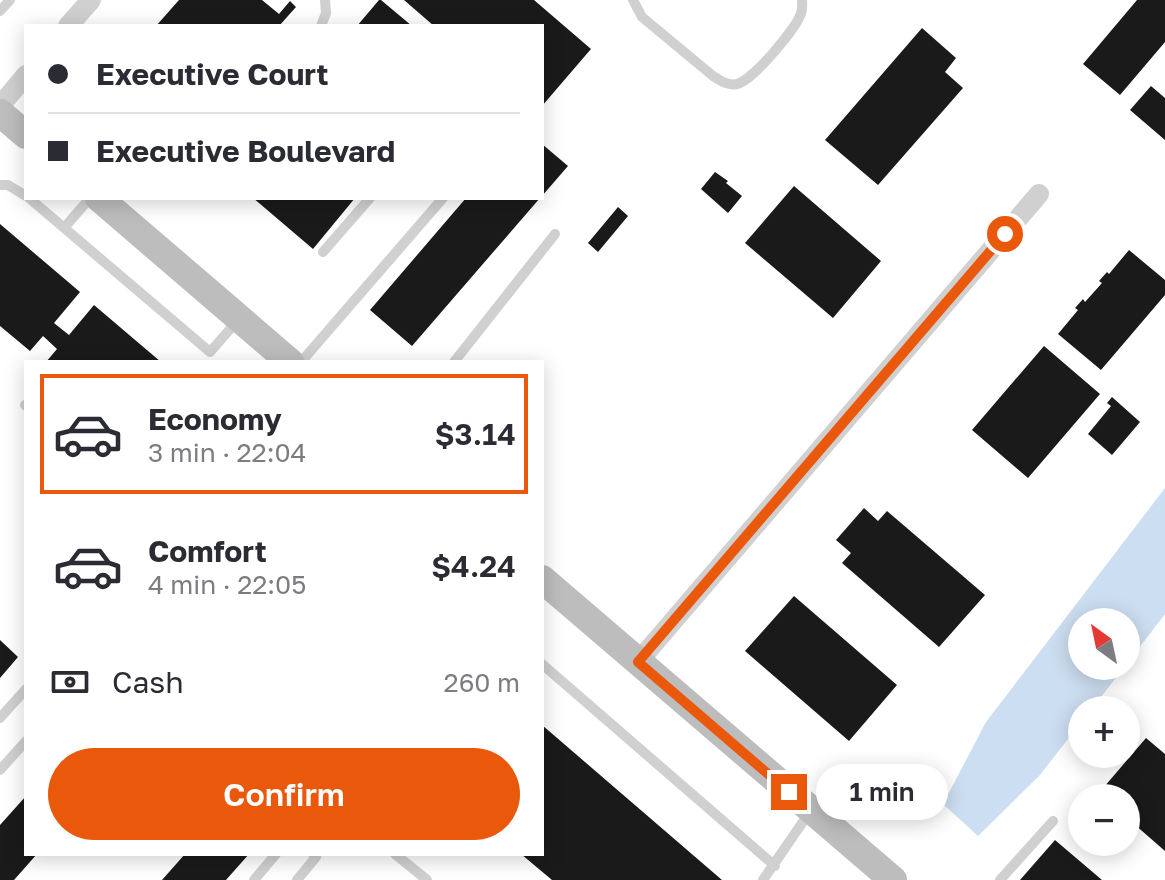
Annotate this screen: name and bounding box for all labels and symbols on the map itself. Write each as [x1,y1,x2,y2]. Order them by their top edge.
route start [987,216,1023,252]
north arrow [1068,608,1140,680]
callout: 1 min [817,764,949,820]
route end [771,774,807,810]

